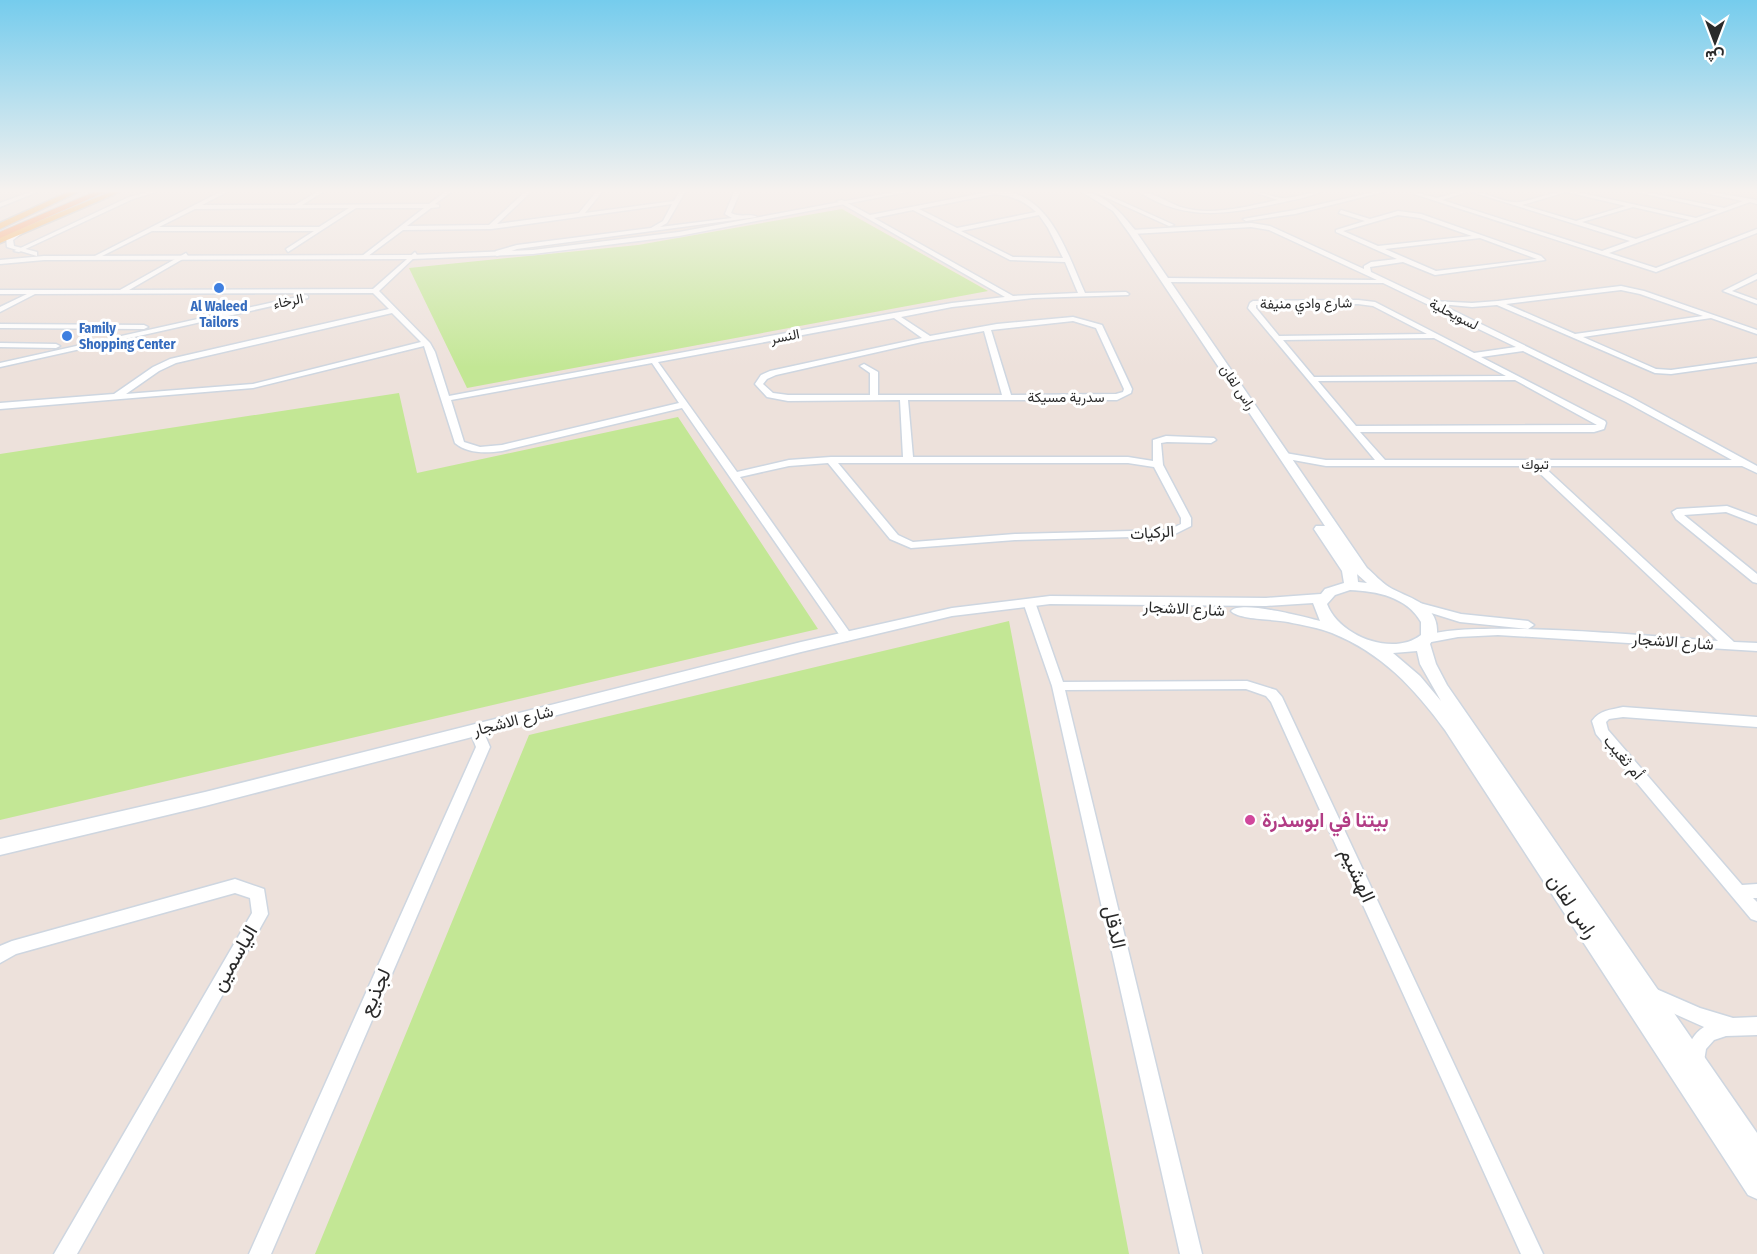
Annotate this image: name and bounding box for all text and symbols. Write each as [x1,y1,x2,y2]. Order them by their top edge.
north arrow [1685,12,1745,72]
text: ش [1705,47,1725,66]
marker: Al Waleed Tailors [212,281,226,295]
street label: الرخاء [272,290,305,313]
street label: شارع وادي منيفة [1260,294,1352,316]
street label: لسويحلية [1426,295,1481,334]
place label: Al Waleed Tailors [189,298,248,331]
place label: Family Shopping Center [79,320,176,353]
street label: النسر [768,325,801,348]
marker: Family Shopping Center [60,329,74,343]
street label: راس لفان [1216,361,1259,413]
street label: سدرية مسيكة [1028,389,1104,406]
street label: تبوك [1521,456,1549,473]
street label: الركيات [1129,521,1175,545]
street label: شارع الاشجار [1141,597,1225,622]
street label: شارع الاشجار [1630,629,1714,656]
street label: شارع الاشجار [470,701,556,742]
street label: أم ثغيب [1599,731,1648,784]
place label: بيتنا في ابوسدرة [1262,808,1389,837]
marker: بيتنا في ابوسدرة [1243,813,1257,827]
street label: الهشيم [1334,844,1381,906]
street label: راس لفان [1542,869,1603,944]
street label: الدقل [1098,903,1132,951]
street label: الياسمين [205,921,263,995]
street label: لجذيع [354,965,398,1020]

